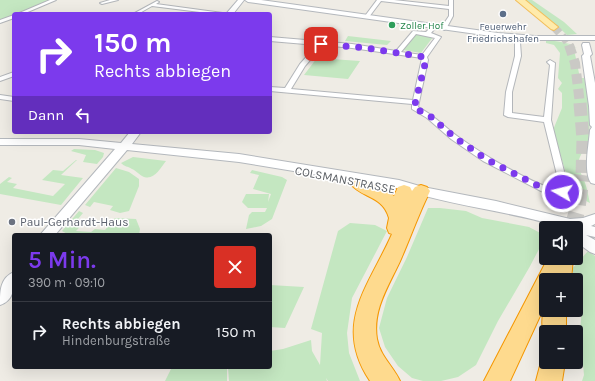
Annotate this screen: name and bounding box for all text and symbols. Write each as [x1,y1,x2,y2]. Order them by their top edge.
marker: Feuerwehr Friedrichshafen [498,9,508,19]
marker: Zoller Hof [387,20,397,30]
place label: Zoller Hof [400,20,444,32]
place label: Feuerwehr Friedrichshafen [467,21,539,45]
text: 150 m [94,26,172,59]
pin [304,27,338,61]
icon: right [28,28,80,80]
icon: arrive [310,33,332,55]
text: Rechts abbiegen [94,60,231,82]
icon: left [72,104,94,126]
text: Dann [28,106,64,124]
street label: COLSMANSTRASSE [294,163,396,197]
position arrow [541,171,583,213]
place label: Paul-Gerhardt-Haus [20,215,128,229]
marker: Paul-Gerhardt-Haus [7,217,17,227]
map controls [539,221,583,369]
button: sound [539,221,583,265]
text: 5 Min. [28,246,96,274]
button: close [214,246,256,288]
button: + [539,273,583,317]
text: 390 m · 09:10 [28,275,105,290]
text: Rechts abbiegen [62,315,181,333]
icon: right [28,321,50,343]
text: 150 m [216,323,256,341]
button: − [539,325,583,369]
text: Hindenburgstraße [62,333,170,348]

